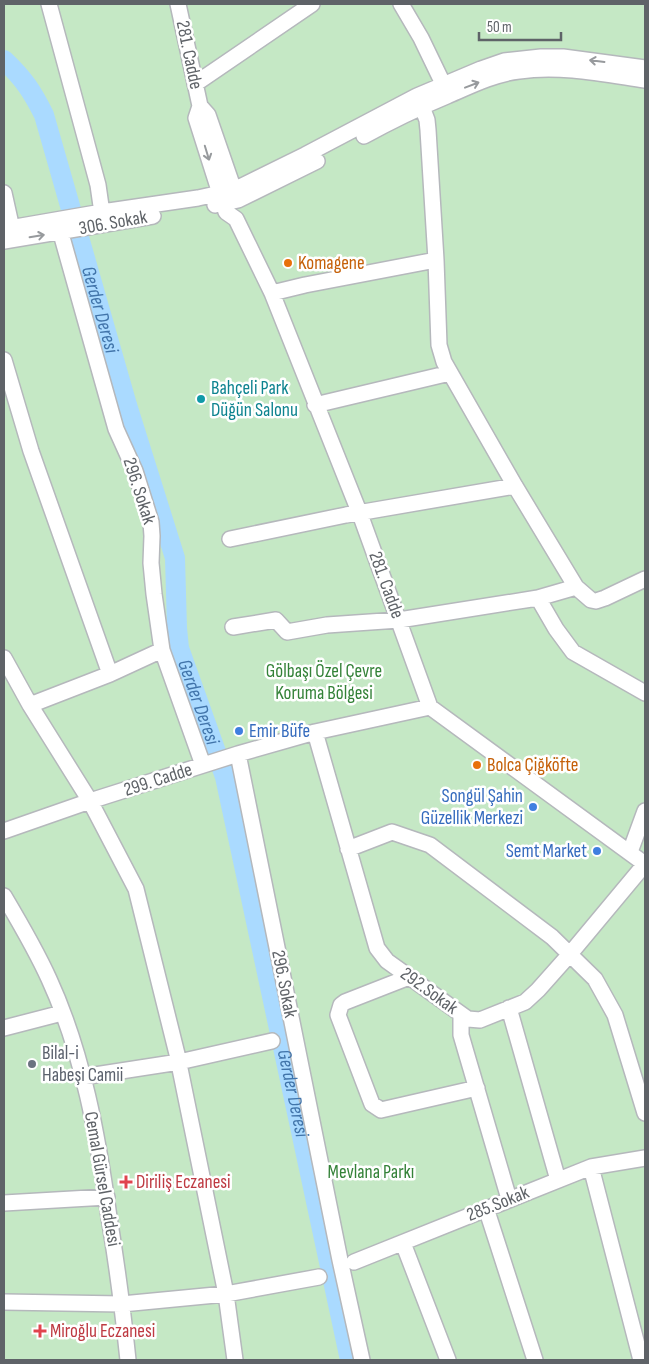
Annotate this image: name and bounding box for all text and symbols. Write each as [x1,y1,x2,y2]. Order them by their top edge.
scale bar [479,10,562,42]
text: 50 m [487,18,512,37]
street label: 281. Cadde [171,19,207,91]
one-way arrow [589,55,605,65]
one-way arrow [464,80,479,89]
one-way arrow [203,145,213,161]
street label: 306. Sokak [77,206,150,240]
one-way arrow [29,231,45,241]
place label: Komagene [298,252,365,275]
marker: Komagene [282,257,294,269]
water label: Gerder Deresi [76,264,124,357]
place label: Bahçeli Park Düğün Salonu [211,377,298,422]
marker: Bahçeli Park Düğün Salonu [195,393,207,405]
street label: 296. Sokak [117,455,161,528]
street label: 281. Cadde [363,548,409,622]
water label: Gerder Deresi [172,656,225,749]
park label: Gölbaşı Özel Çevre Koruma Bölgesi [266,660,382,705]
place label: Emir Büfe [249,720,310,743]
marker: Emir Büfe [233,725,245,737]
place label: Bolca Çiğköfte [487,754,578,777]
street label: 299. Cadde [121,758,195,802]
marker: Bolca Çiğköfte [471,759,483,771]
place label: Songül Şahin Güzellik Merkezi [421,785,523,830]
marker: Songül Şahin Güzellik Merkezi [527,801,539,813]
place label: Semt Market [506,840,587,863]
marker: Semt Market [591,845,603,857]
street label: 296. Sokak [266,948,302,1021]
street label: 292.Sokak [396,962,463,1020]
place label: Bilal-i Habeşi Camii [42,1042,123,1087]
water label: Gerder Deresi [272,1047,314,1141]
marker: Bilal-i Habeşi Camii [26,1058,38,1070]
street label: Cemal Gürsel Caddesi [79,1110,125,1248]
park label: Mevlana Parkı [328,1161,414,1184]
place label: Diriliş Eczanesi [136,1171,231,1194]
marker: Diriliş Eczanesi [120,1176,132,1188]
street label: 285.Sokak [463,1181,533,1227]
place label: Miroğlu Eczanesi [50,1320,155,1343]
marker: Miroğlu Eczanesi [34,1325,46,1337]

